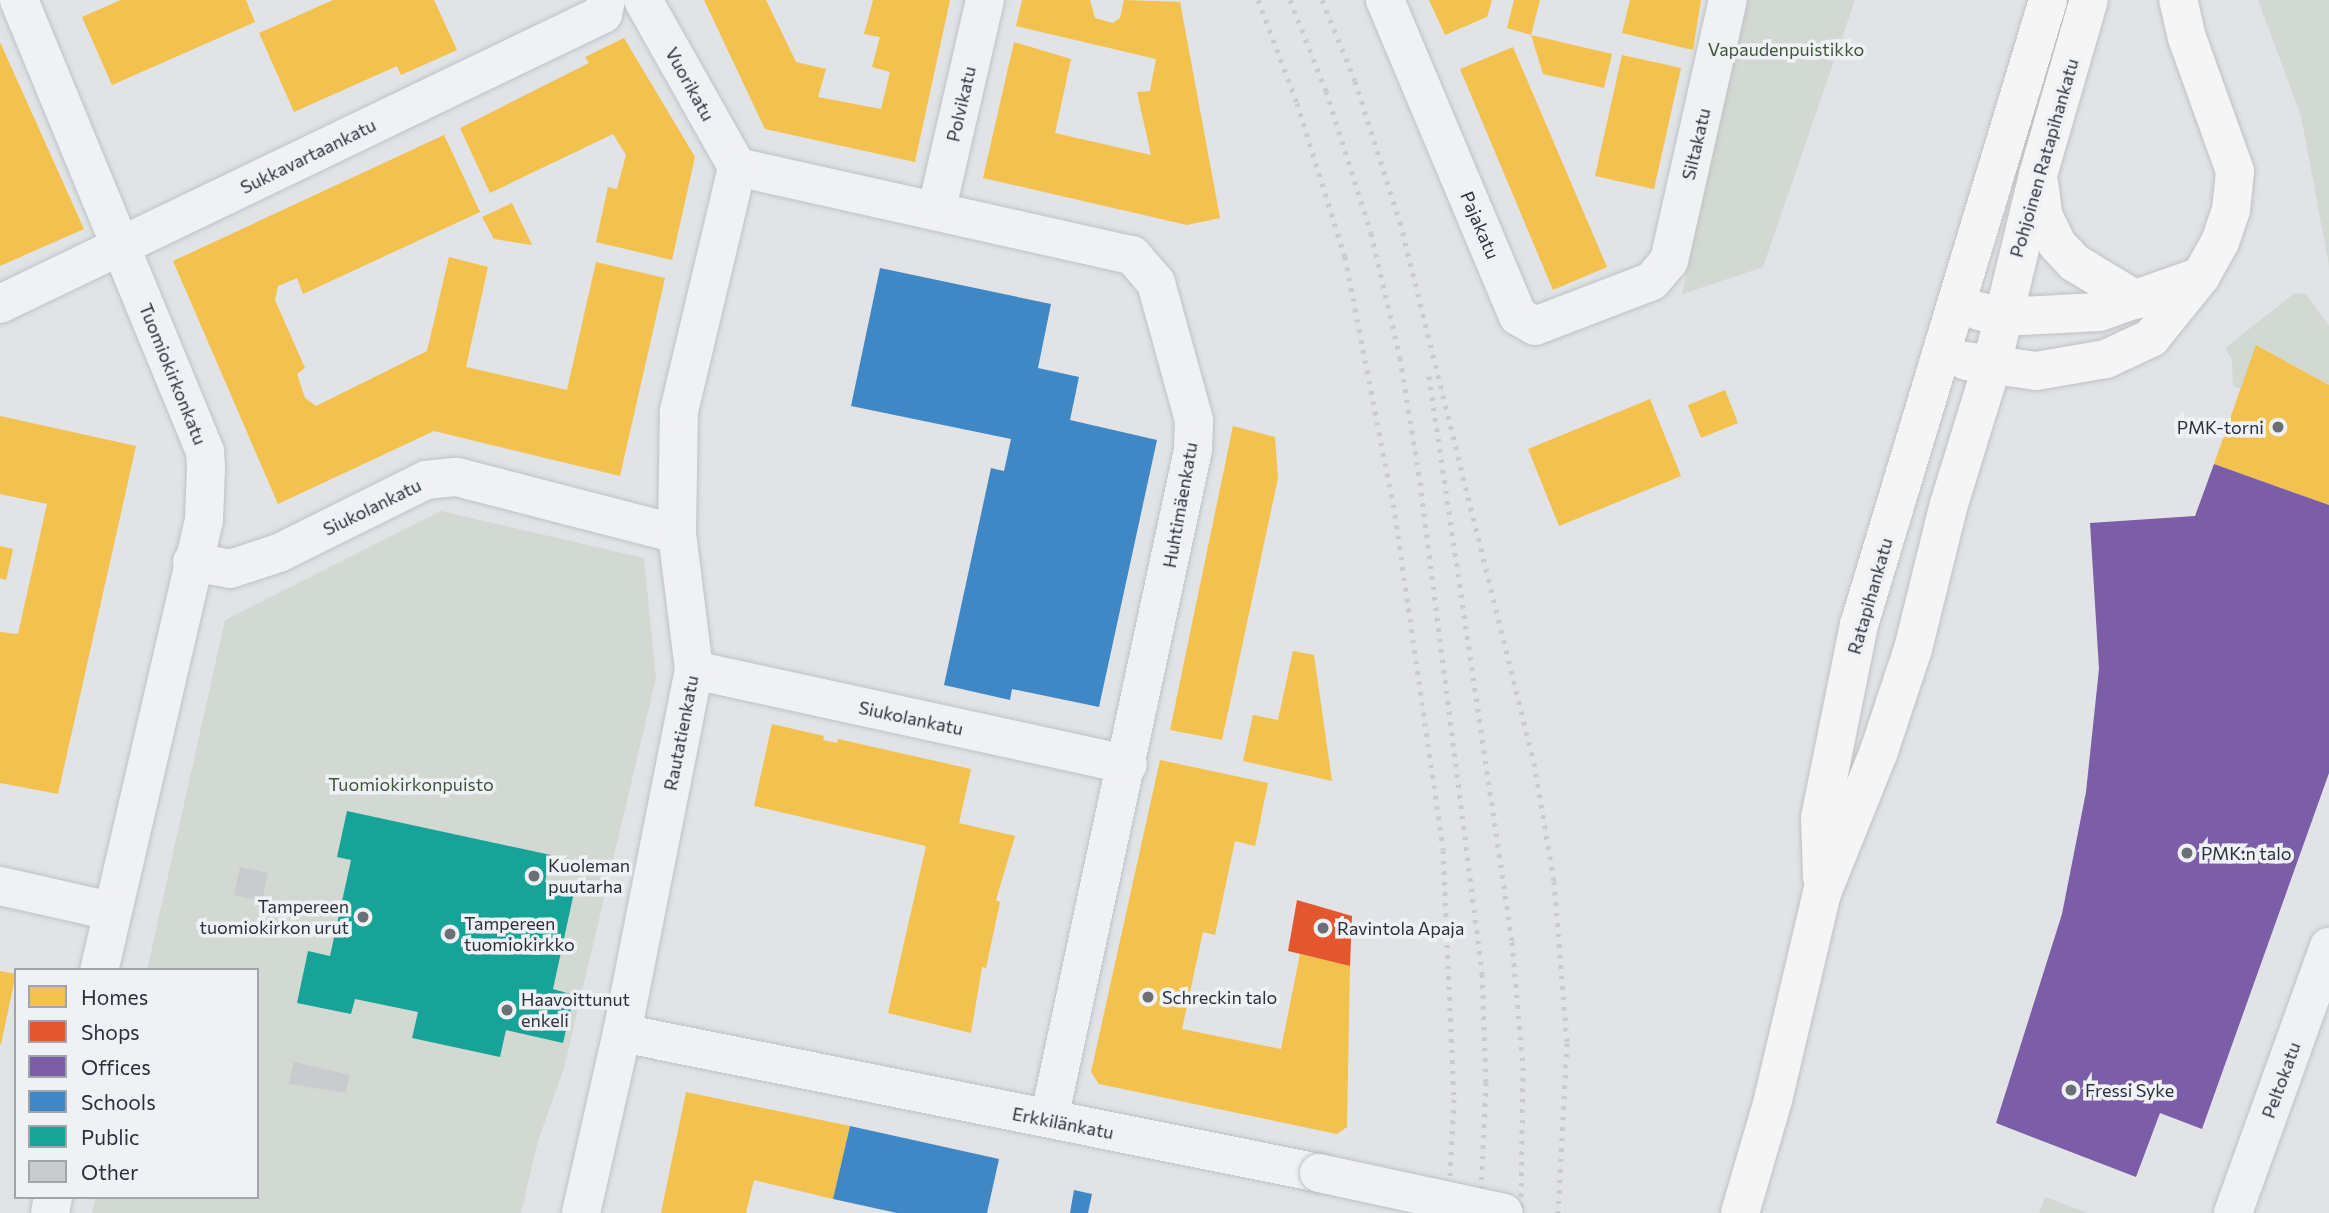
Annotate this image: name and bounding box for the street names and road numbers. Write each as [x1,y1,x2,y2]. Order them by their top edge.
street label: Vuorikatu [661,43,719,125]
street label: Pohjoinen Ratapihankatu [2005,56,2083,260]
street label: Polvikatu [942,64,980,144]
street label: Siltakatu [1677,106,1715,182]
street label: Sukkavartaankatu [237,114,379,198]
street label: Pajakatu [1456,188,1504,262]
street label: Tuomiokirkonkatu [135,300,211,448]
street label: Huhtimäenkatu [1158,440,1202,570]
street label: Siukolankatu [320,474,424,540]
street label: Ratapihankatu [1843,535,1897,657]
street label: Rautatienkatu [659,674,703,792]
street label: Siukolankatu [857,696,965,740]
street label: Peltokatu [2257,1039,2305,1121]
street label: Erkkilänkatu [1010,1103,1116,1143]

